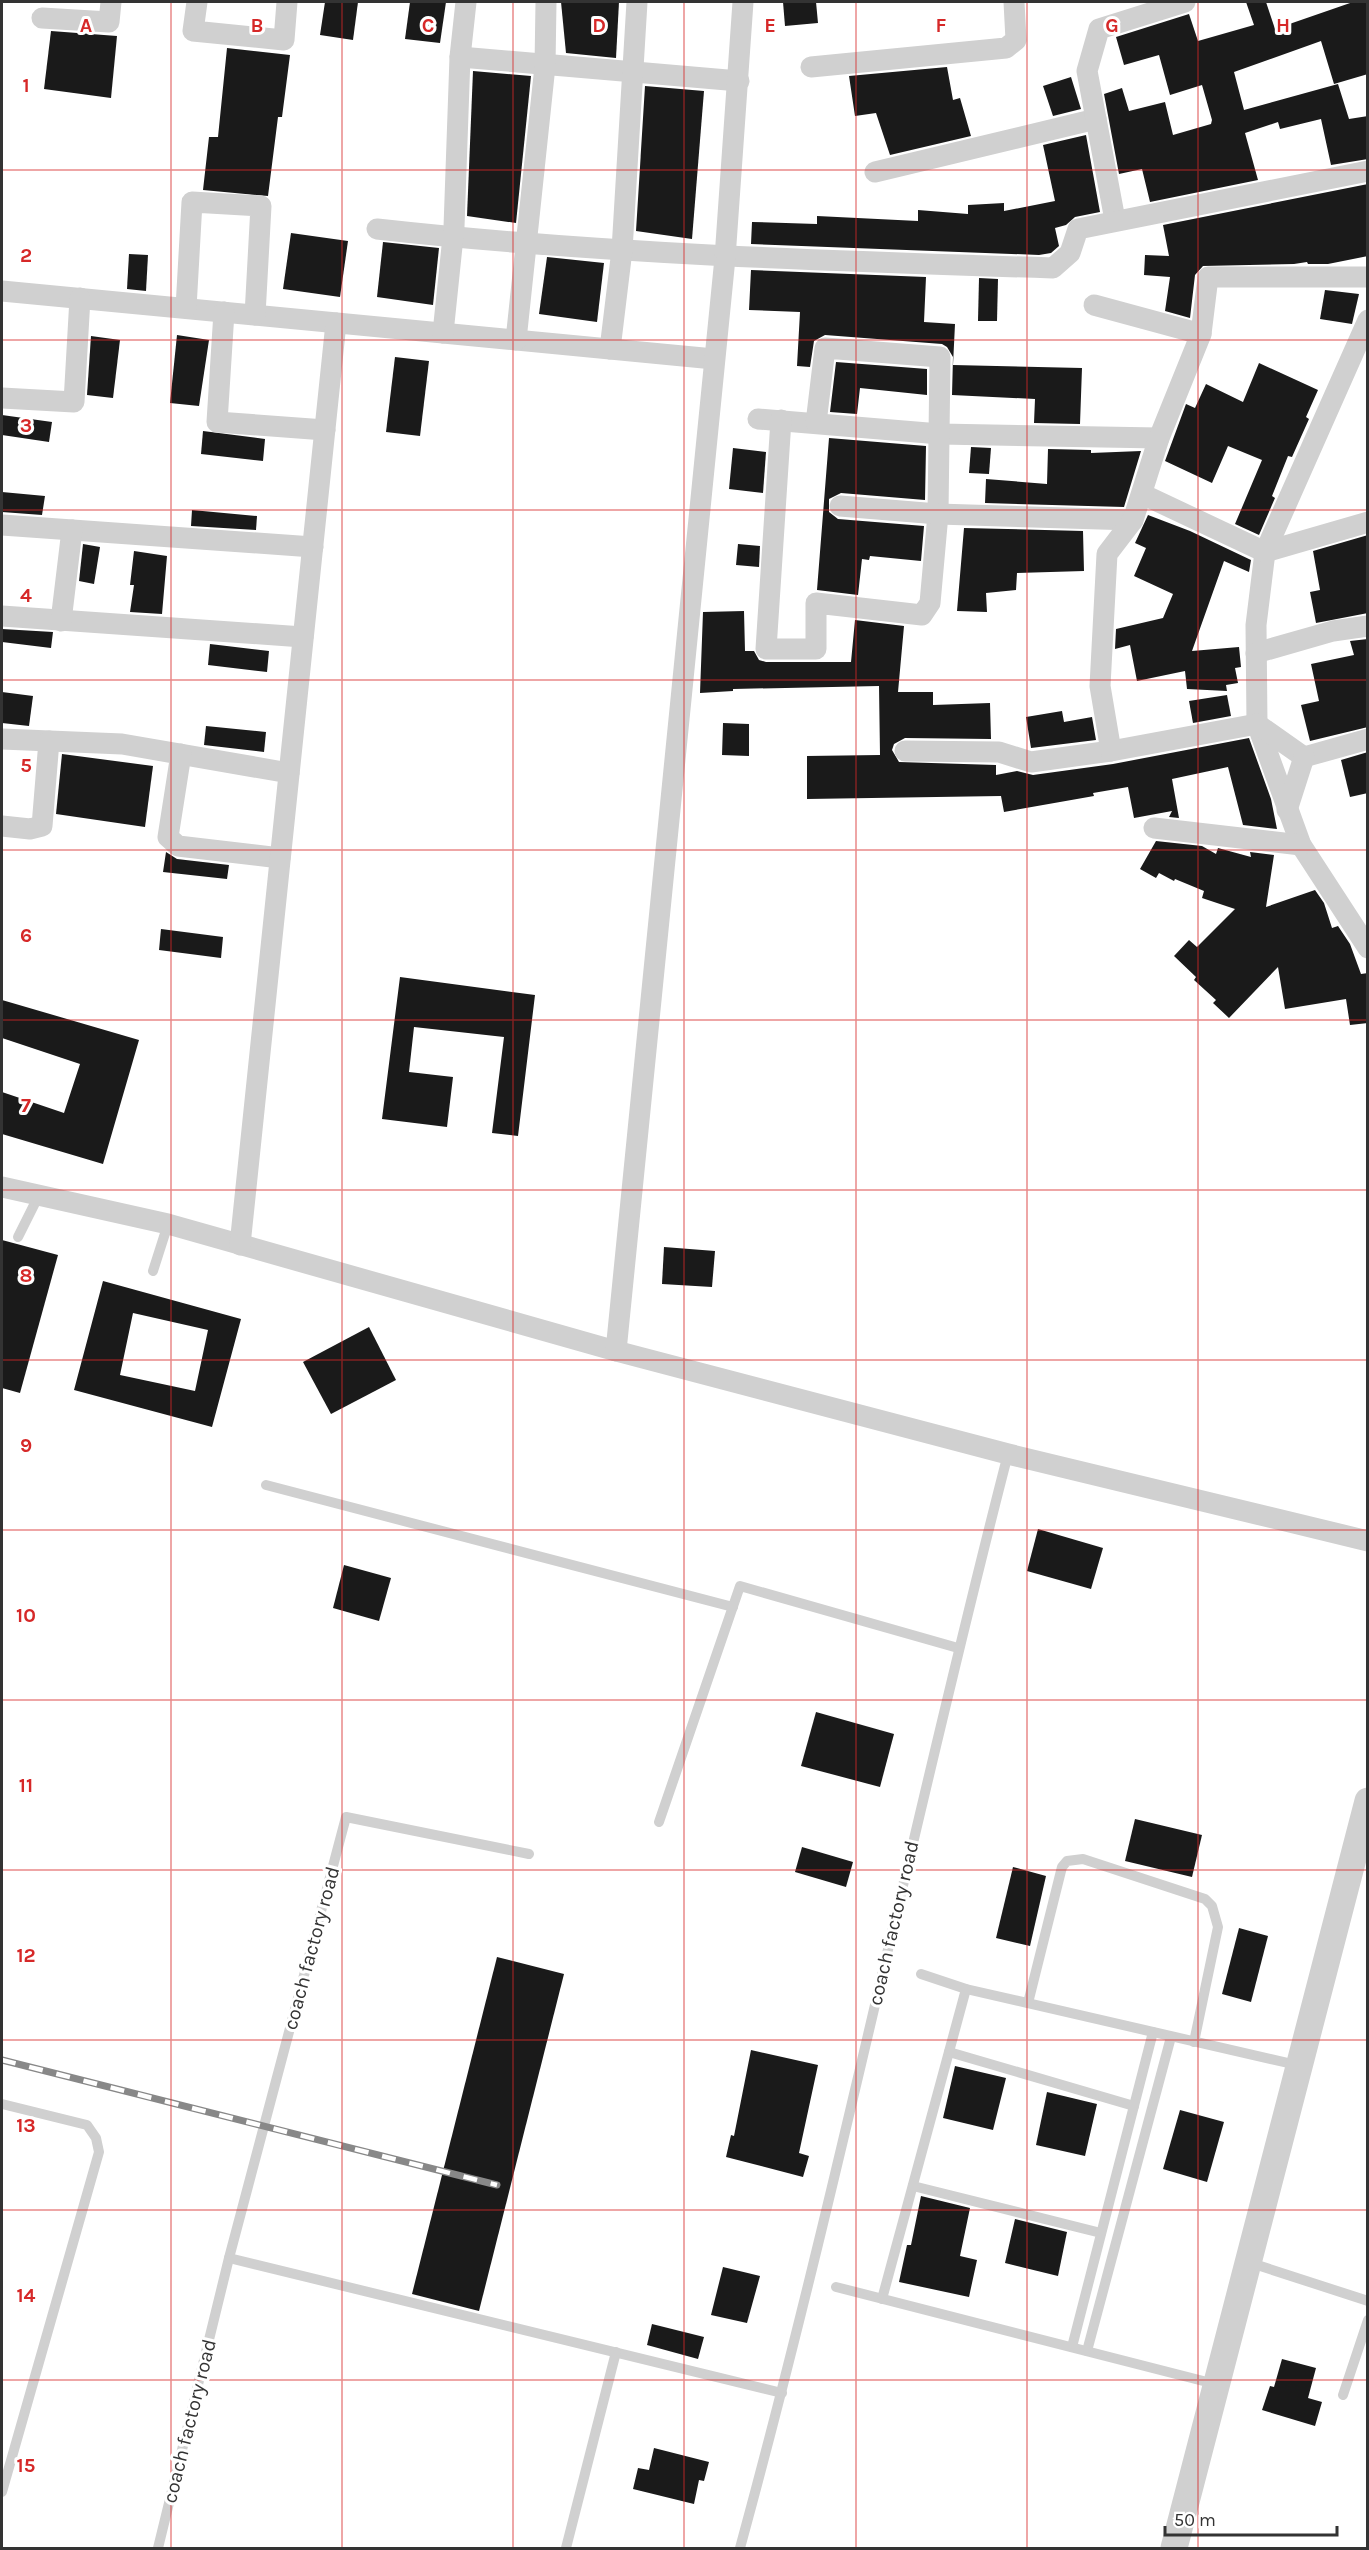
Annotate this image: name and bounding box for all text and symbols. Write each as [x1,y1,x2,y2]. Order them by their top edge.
text: A [80,14,93,37]
text: B [251,14,263,37]
text: C [422,14,434,37]
text: D [592,14,606,37]
text: E [764,14,776,37]
text: F [936,14,947,37]
text: G [1105,14,1119,37]
text: H [1276,14,1290,37]
text: 1 [22,74,30,97]
text: 2 [20,244,32,267]
text: 3 [20,414,32,437]
text: 4 [20,584,32,607]
text: 5 [20,754,32,777]
text: 6 [20,924,32,947]
text: 7 [21,1094,31,1117]
text: 8 [20,1264,32,1287]
text: 9 [20,1434,32,1457]
text: 10 [16,1604,36,1627]
text: 11 [19,1774,33,1797]
street label: coach factory road [863,1839,924,2008]
street label: coach factory road [279,1864,344,2032]
text: 12 [16,1944,36,1967]
text: 13 [16,2114,36,2137]
text: 14 [16,2284,36,2307]
street label: coach factory road [158,2337,221,2506]
text: 15 [17,2454,35,2477]
scale bar [1165,2499,1338,2537]
text: 50 m [1174,2509,1216,2531]

